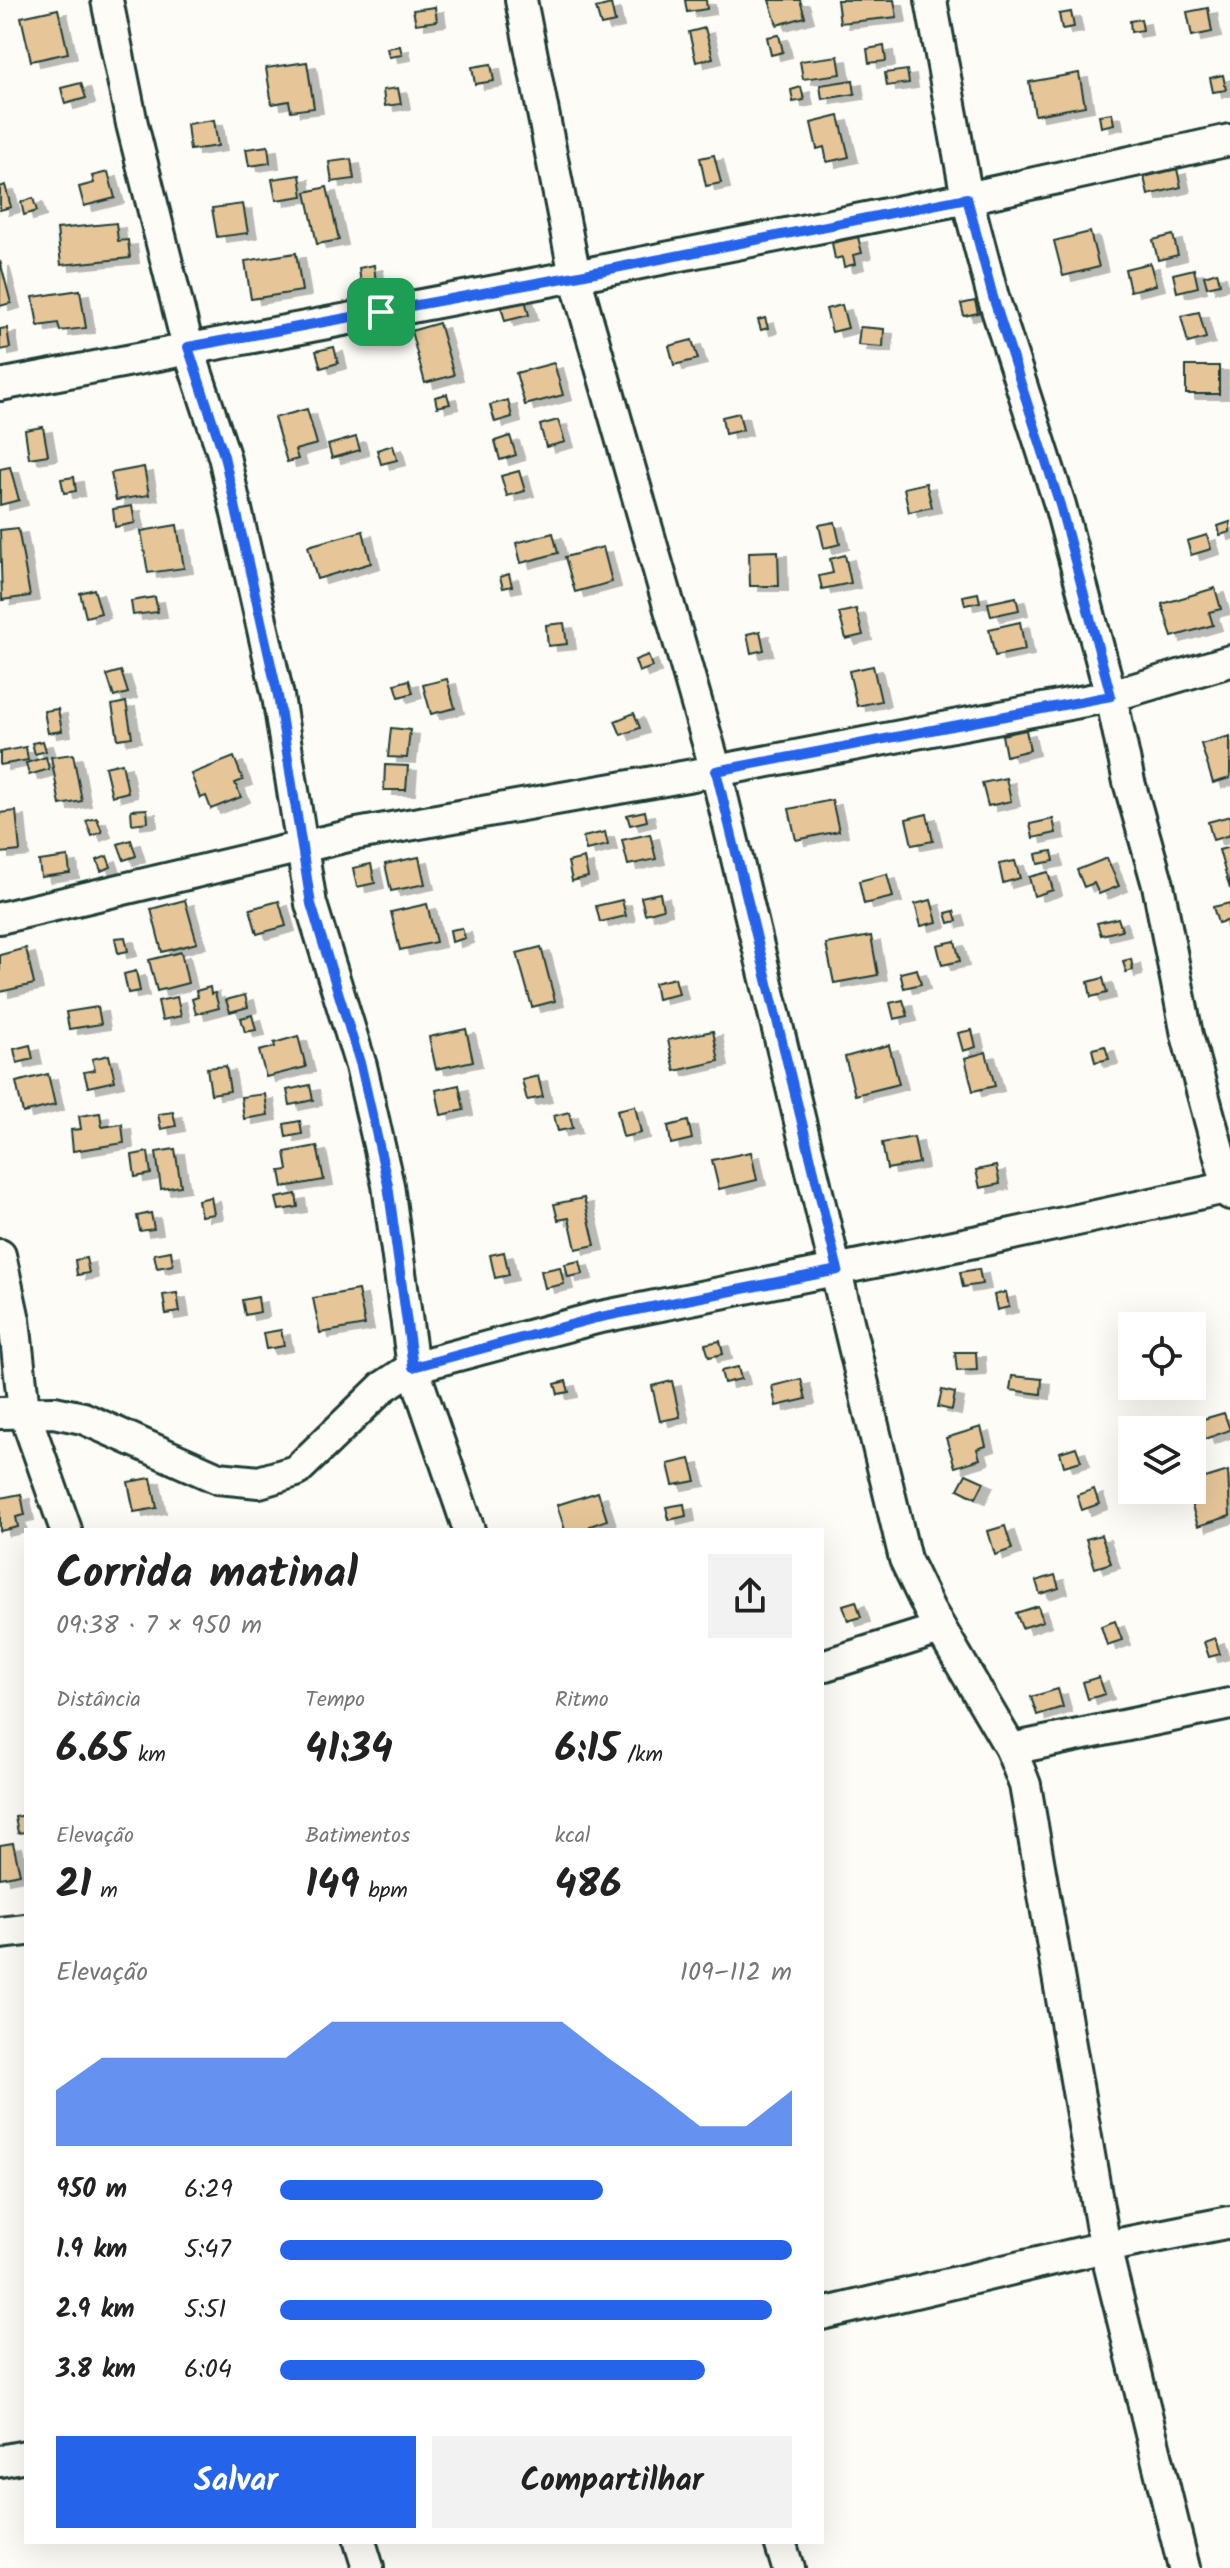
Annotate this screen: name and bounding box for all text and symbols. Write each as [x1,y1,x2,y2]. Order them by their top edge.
pin [347,278,415,346]
icon: arrive [359,290,403,334]
map controls [1118,1312,1206,1504]
button: locate [1118,1312,1206,1400]
button: layers [1118,1416,1206,1504]
text: Corrida matinal [56,1540,358,1610]
button: share [708,1554,792,1638]
text: 09:38 · 7 × 950 m [56,1605,262,1647]
text: Distância [56,1683,141,1718]
text: Tempo [305,1683,365,1718]
text: Ritmo [555,1683,609,1718]
text: 6.65 [56,1718,129,1782]
text: 41:34 [305,1718,393,1782]
text: 6:15 [555,1718,619,1782]
text: km [129,1738,166,1773]
text: /km [619,1738,663,1773]
text: Elevação [56,1819,134,1854]
text: Batimentos [305,1819,410,1854]
text: kcal [555,1819,590,1854]
text: 21 [56,1854,91,1918]
text: 149 [305,1854,359,1918]
text: 486 [555,1854,622,1918]
text: m [91,1874,118,1909]
text: bpm [359,1874,408,1909]
text: Elevação [56,1952,148,1994]
text: 109–112 m [680,1952,792,1994]
text: 950 m [56,2169,127,2211]
text: 6:29 [184,2169,233,2211]
text: 1.9 km [56,2229,127,2271]
text: 5:47 [184,2229,231,2271]
text: 2.9 km [56,2289,135,2331]
text: 5:51 [184,2289,226,2331]
text: 3.8 km [56,2349,136,2391]
text: 6:04 [184,2349,232,2391]
button: Salvar [56,2436,416,2528]
button: Compartilhar [432,2436,792,2528]

